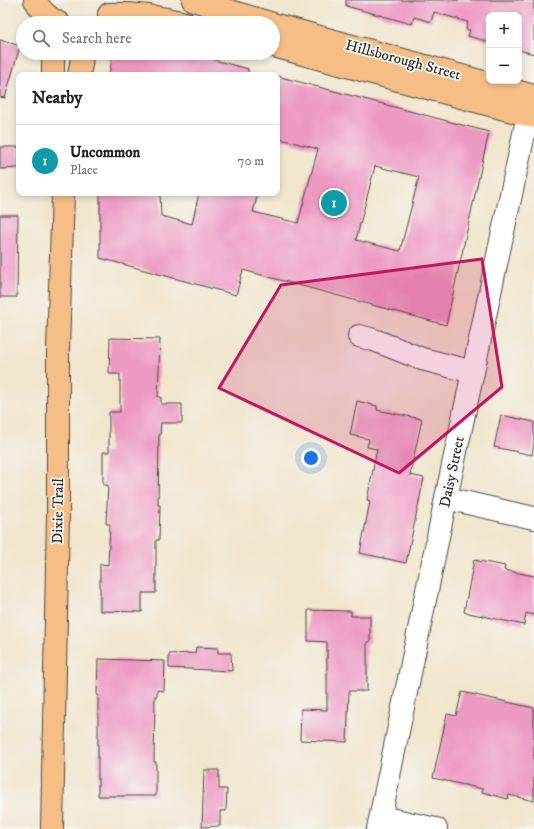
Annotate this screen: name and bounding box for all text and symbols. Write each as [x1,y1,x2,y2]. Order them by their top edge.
map controls [486,12,522,84]
button: + [486,12,522,48]
search box [16,16,280,60]
icon: search [30,27,52,49]
text: Search here [62,29,131,48]
street label: Hillsborough Street [343,35,463,85]
button: − [486,48,522,84]
text: Nearby [32,87,82,109]
text: Uncommon [70,143,140,162]
text: 1 [43,153,47,169]
text: 70 m [238,153,264,169]
text: Place [70,162,98,178]
pin: 1 [321,188,347,218]
street label: Daisy Street [435,435,469,509]
your location [301,448,321,468]
street label: Dixie Trail [48,477,68,544]

